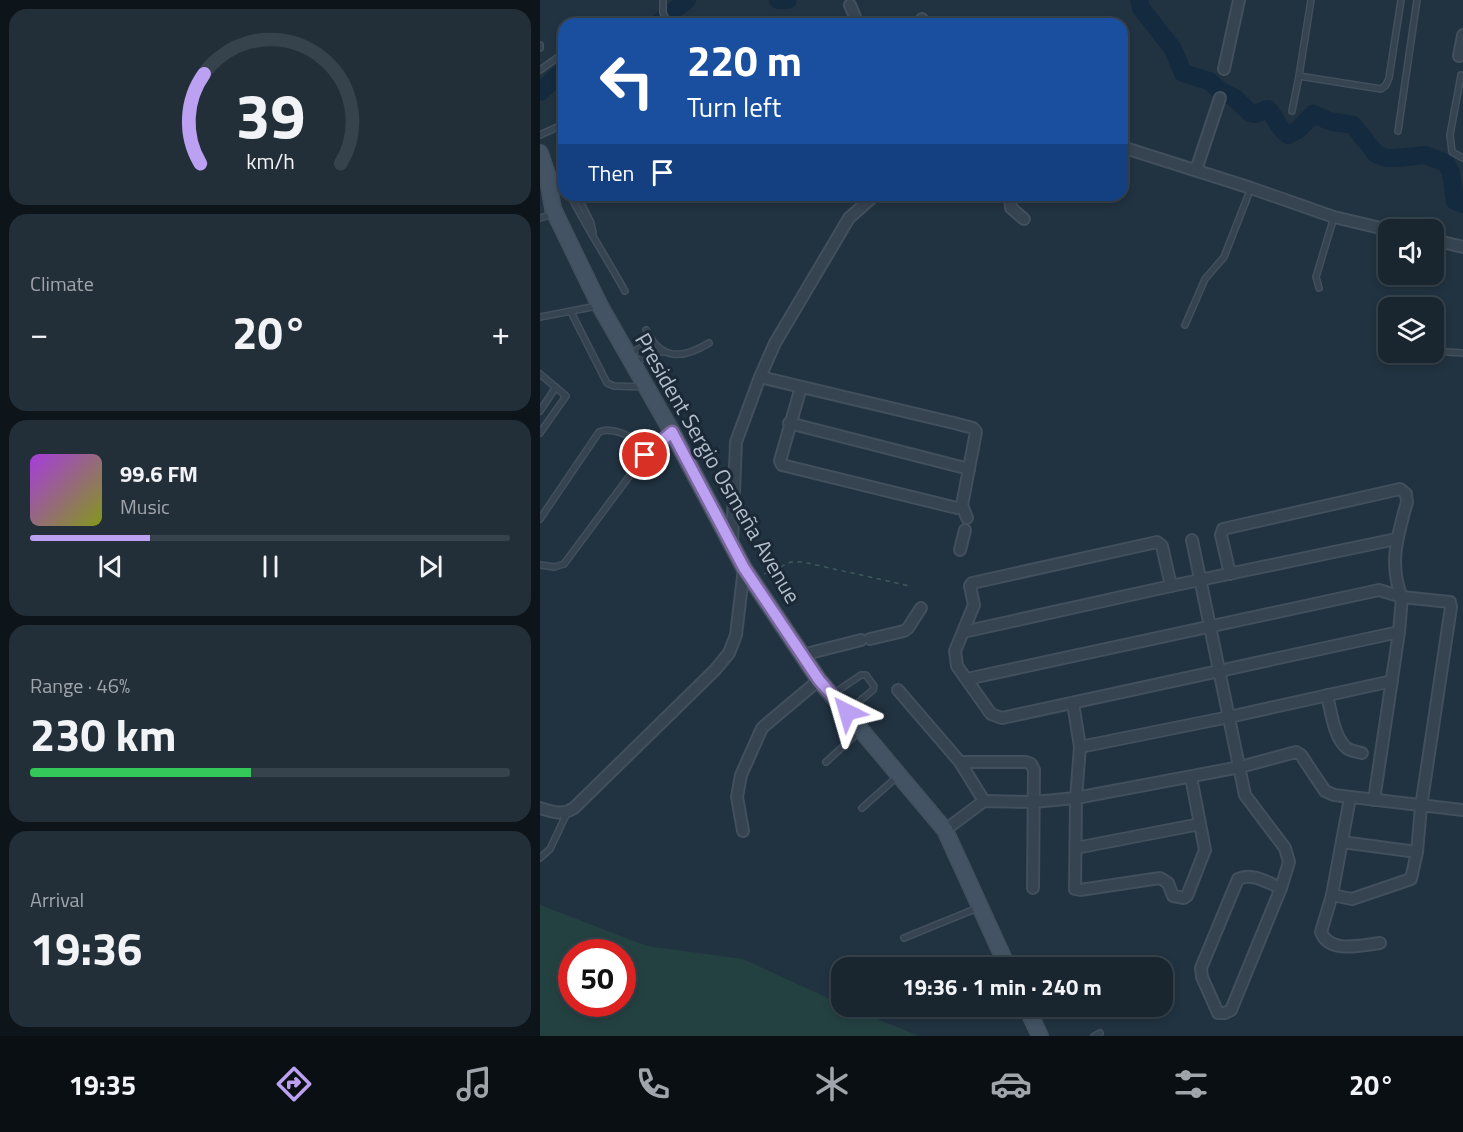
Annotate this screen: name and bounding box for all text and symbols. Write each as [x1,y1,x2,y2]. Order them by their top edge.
text: 220 m [687,28,802,92]
icon: left [588,42,666,120]
text: 39 [235,67,305,162]
text: Turn left [687,86,781,127]
text: km/h [246,146,294,178]
text: Then [588,156,634,190]
icon: arrive [646,156,679,189]
map controls [1378,219,1444,363]
button: sound [1378,219,1444,285]
text: Climate [30,268,94,299]
button: layers [1378,297,1444,363]
text: 20° [232,298,308,366]
text: − [30,308,48,358]
text: + [492,308,510,358]
street label: President Sergio Osmeña Avenue [626,326,810,610]
pin [619,429,670,480]
icon: arrive [628,438,661,471]
text: 99.6 FM [120,457,198,491]
text: Music [120,491,170,522]
icon: previous [94,550,127,583]
icon: pause [254,550,287,583]
icon: next [414,550,447,583]
text: Range · 46% [30,670,130,701]
position arrow [815,680,879,744]
text: 230 km [30,700,176,768]
text: Arrival [30,884,84,915]
text: 19:36 [30,914,142,982]
speed limit sign: 50 [558,939,636,1017]
text: 19:36 · 1 min · 240 m [902,970,1102,1004]
icon: directions [273,1063,315,1105]
icon: music [453,1063,495,1105]
icon: phone [632,1063,674,1105]
icon: climate [811,1063,853,1105]
icon: car [990,1063,1032,1105]
icon: filters [1170,1063,1212,1105]
text: 19:35 [69,1064,136,1105]
text: 20° [1349,1064,1394,1105]

